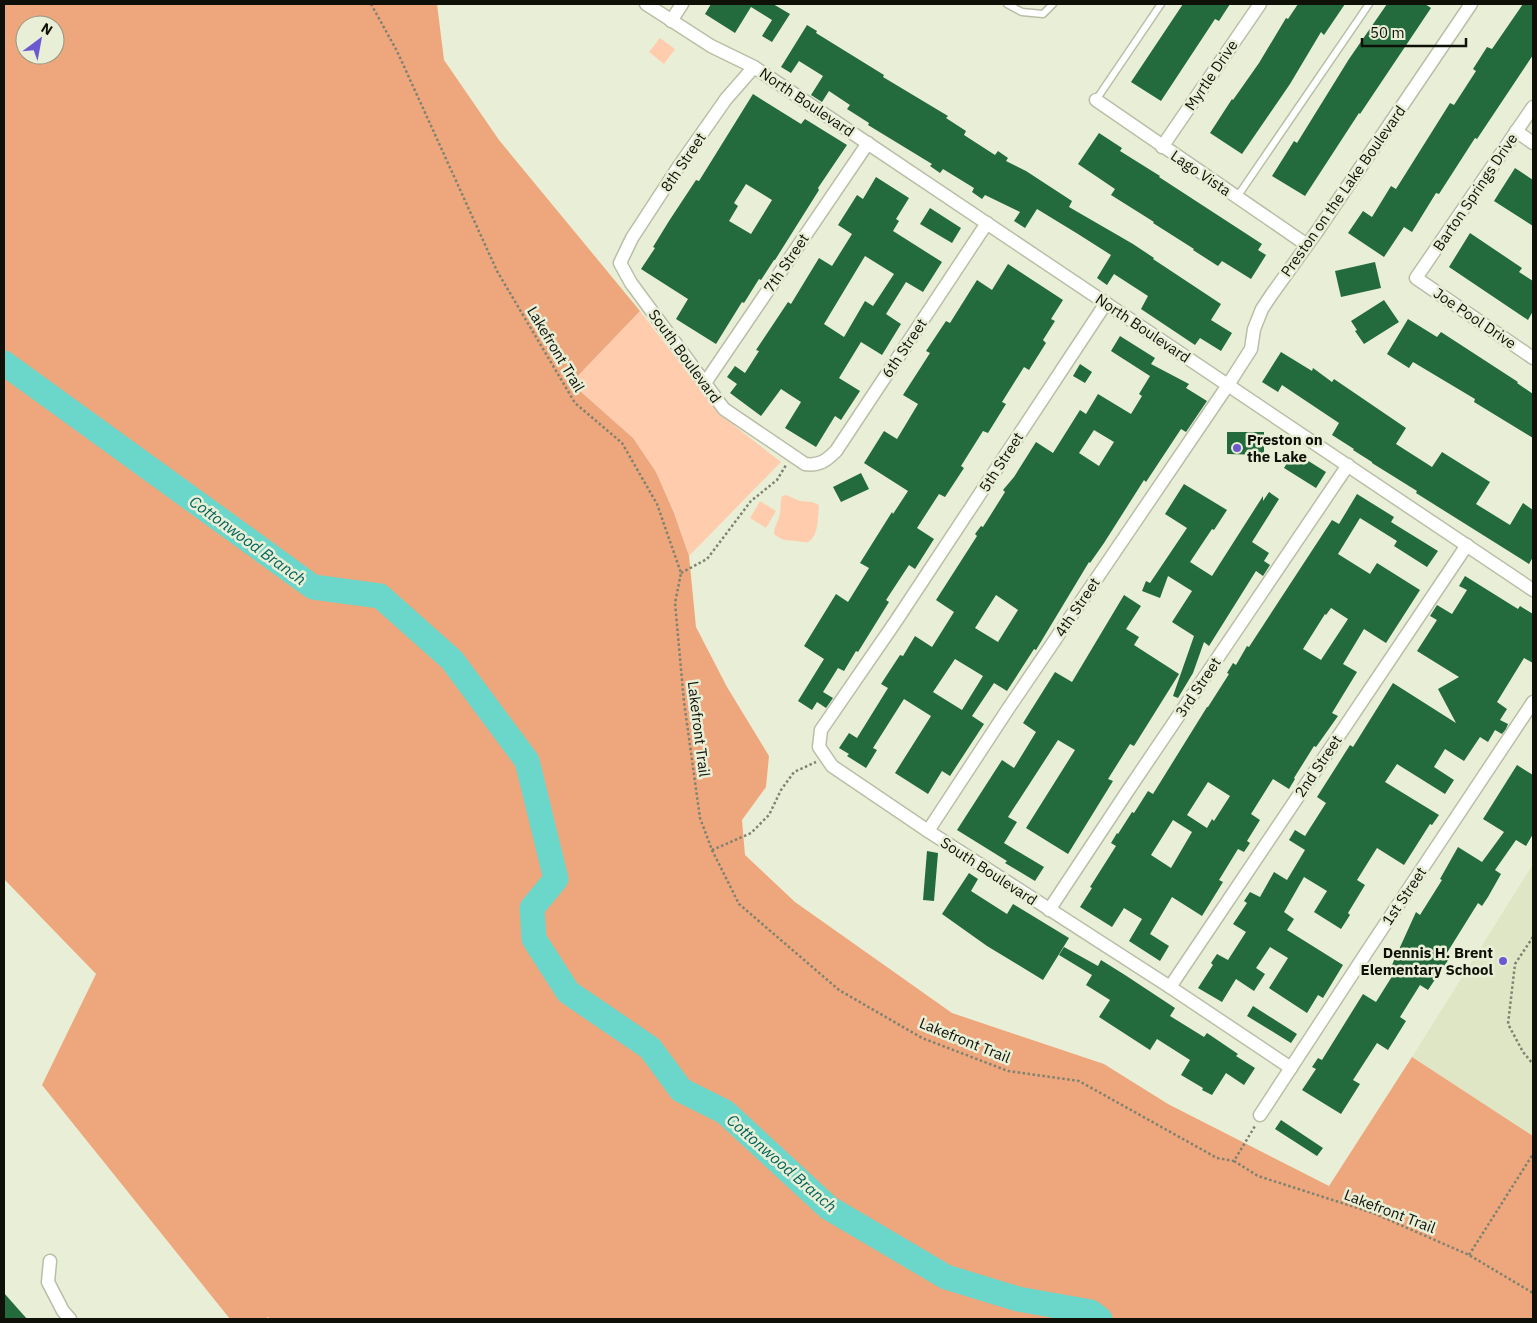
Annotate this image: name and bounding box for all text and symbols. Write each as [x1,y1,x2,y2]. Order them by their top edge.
north arrow [15,15,65,65]
scale bar [1362,15,1466,47]
text: N [38,19,56,39]
text: 50 m [1370,23,1405,42]
street label: Myrtle Drive [1180,36,1242,114]
street label: North Boulevard [756,63,858,141]
street label: Preston on the Lake Boulevard [1277,102,1409,280]
street label: 8th Street [656,129,710,195]
street label: Barton Springs Drive [1429,130,1521,254]
street label: Lago Vista [1167,146,1235,200]
street label: 7th Street [759,230,813,296]
street label: Joe Pool Drive [1430,283,1520,353]
street label: North Boulevard [1092,289,1194,367]
street label: Lakefront Trail [523,303,589,395]
street label: South Boulevard [645,305,725,407]
street label: 6th Street [877,315,931,381]
street label: 5th Street [975,429,1027,495]
place label: Preston on the Lake [1247,430,1323,466]
marker: Preston on the Lake [1231,442,1243,454]
water label: Cottonwood Branch [186,491,310,589]
street label: 4th Street [1050,574,1104,640]
street label: 3rd Street [1171,654,1225,720]
street label: Lakefront Trail [684,680,714,778]
street label: 2nd Street [1290,731,1346,801]
street label: South Boulevard [937,833,1041,909]
street label: 1st Street [1378,863,1430,929]
place label: Dennis H. Brent Elementary School [1361,943,1493,979]
marker: Dennis H. Brent Elementary School [1497,955,1509,967]
street label: Lakefront Trail [917,1013,1013,1067]
water label: Cottonwood Branch [723,1110,841,1216]
street label: Lakefront Trail [1341,1185,1439,1237]

